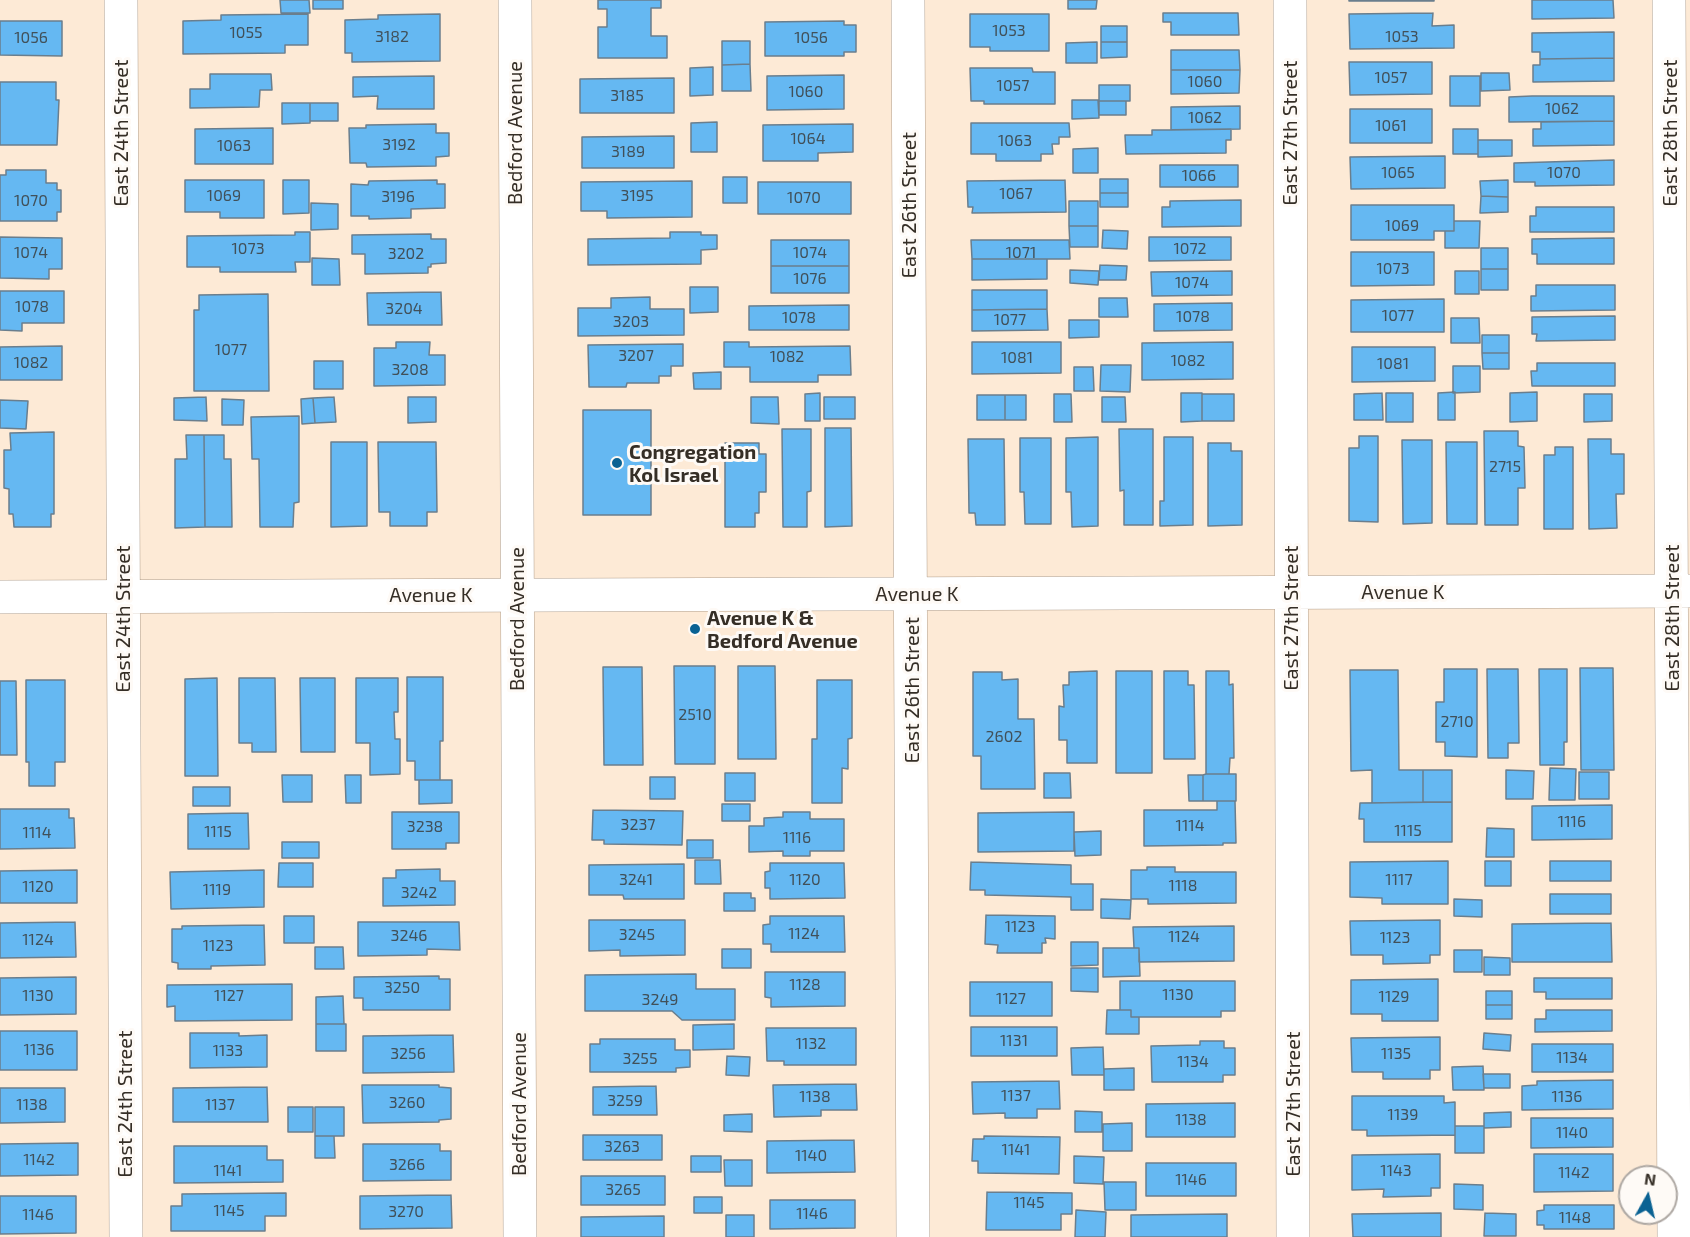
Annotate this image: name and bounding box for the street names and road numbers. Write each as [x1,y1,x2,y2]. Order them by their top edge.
street label: East 24th Street [109,59,133,207]
street label: East 28th Street [1658,59,1682,207]
street label: East 27th Street [1278,60,1302,206]
street label: Bedford Avenue [503,61,527,205]
street label: East 26th Street [897,132,921,278]
street label: East 28th Street [1660,544,1684,692]
street label: East 24th Street [111,545,135,693]
street label: East 27th Street [1279,545,1303,691]
street label: Bedford Avenue [505,547,529,691]
street label: Avenue K [1361,580,1445,604]
street label: Avenue K [875,582,959,606]
street label: Avenue K [389,583,473,607]
street label: East 26th Street [900,617,924,763]
street label: East 24th Street [113,1030,137,1178]
street label: East 27th Street [1281,1031,1305,1177]
street label: Bedford Avenue [507,1032,531,1176]

